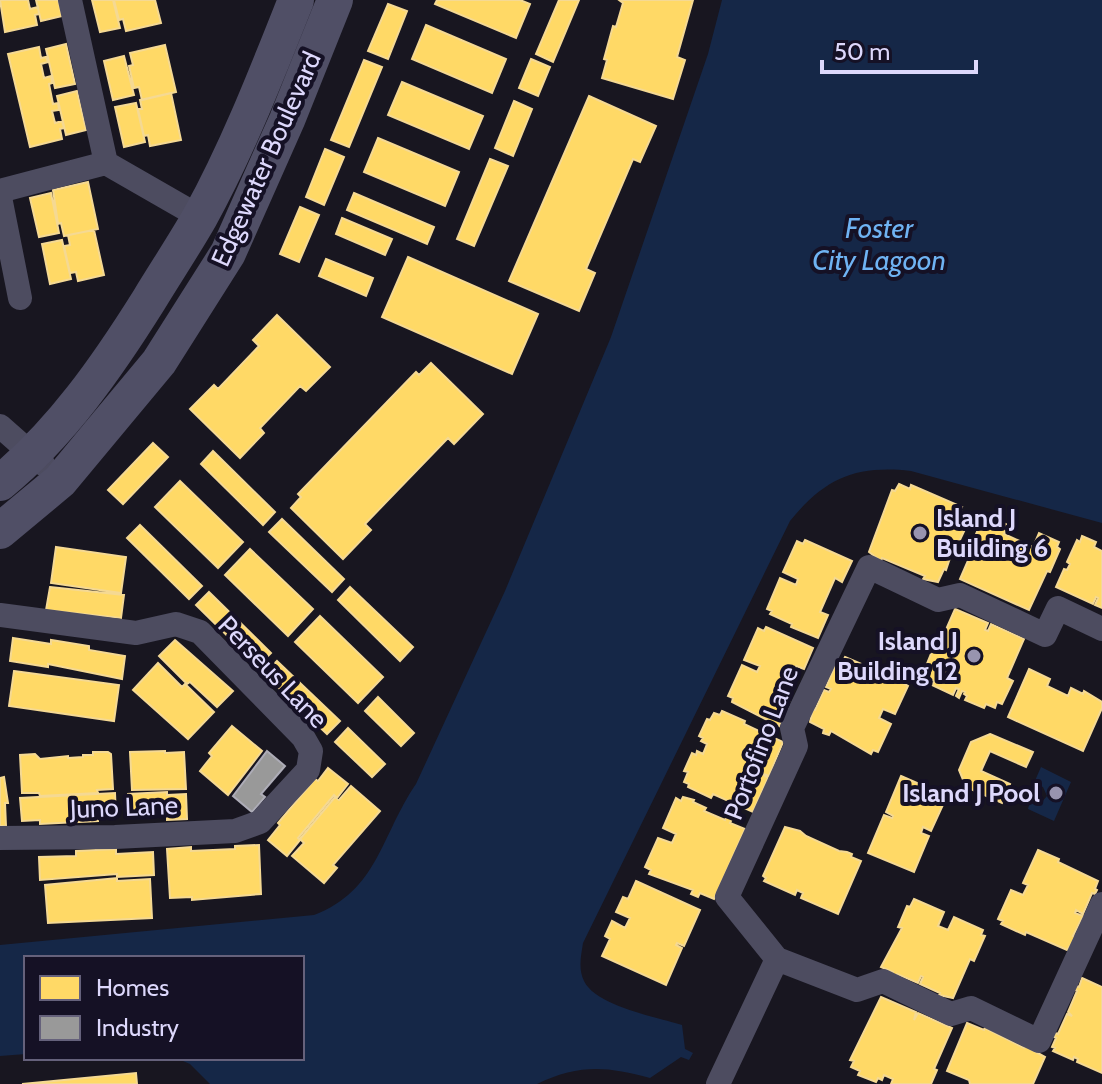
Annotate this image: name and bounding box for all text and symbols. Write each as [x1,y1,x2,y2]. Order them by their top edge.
scale bar [822,24,976,74]
text: 50 m [834,37,890,66]
street label: Edgewater Boulevard [204,47,328,271]
water label: Foster City Lagoon [812,211,946,277]
place label: Island J Building 6 [936,502,1048,564]
marker: Island J Building 6 [911,524,929,542]
street label: Perseus Lane [212,609,334,735]
place label: Island J Building 12 [837,625,958,687]
marker: Island J Building 12 [965,647,983,665]
street label: Portofino Lane [717,662,805,824]
place label: Island J Pool [902,777,1040,809]
marker: Island J Pool [1047,784,1065,802]
street label: Juno Lane [68,789,179,825]
legend [24,956,304,1060]
text: Homes [96,973,169,1002]
text: Industry [96,1013,179,1042]

